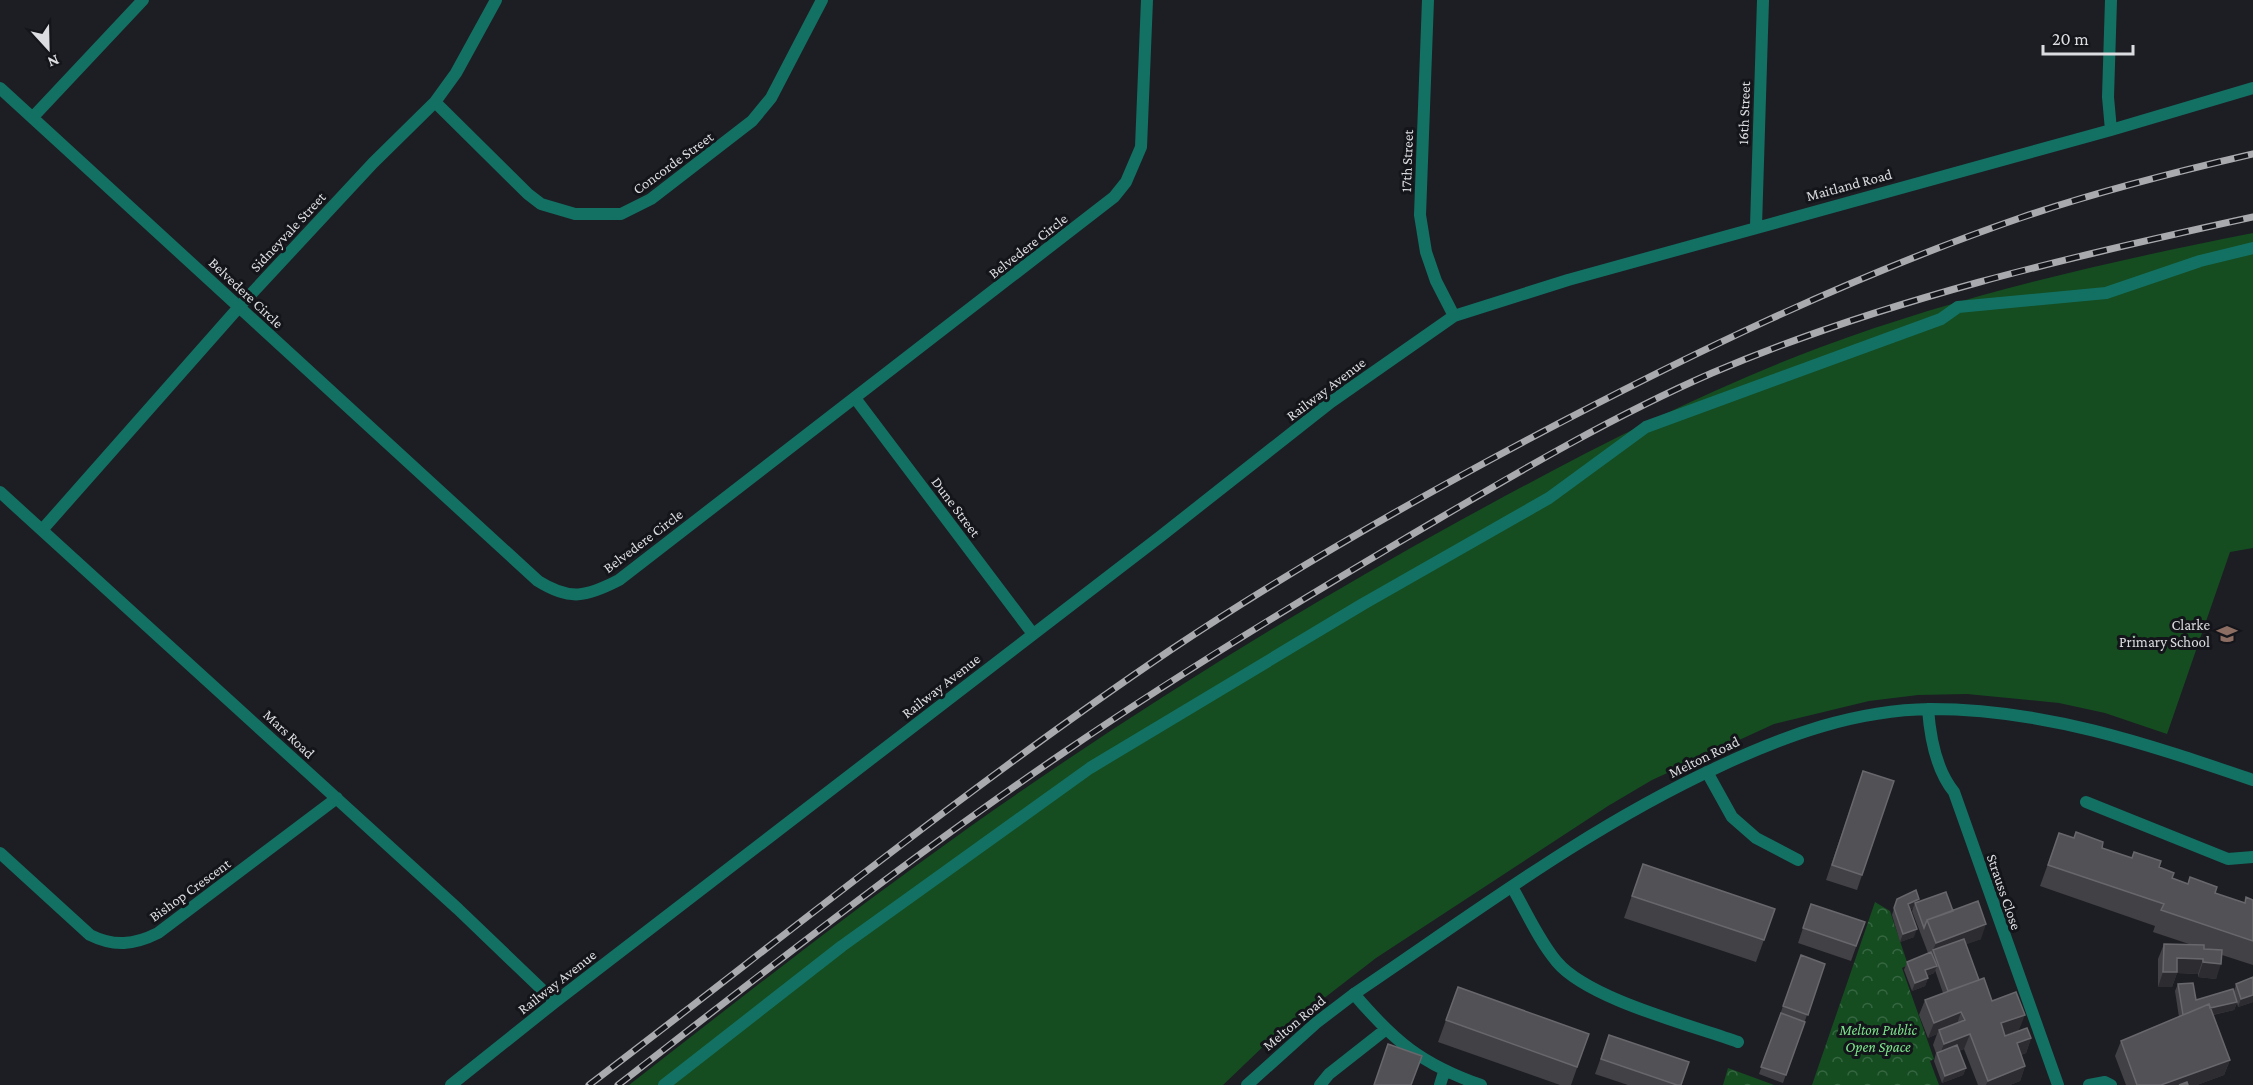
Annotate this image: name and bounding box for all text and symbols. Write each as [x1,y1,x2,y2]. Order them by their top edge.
north arrow [18,18,78,78]
scale bar [2043,18,2133,56]
text: 20 m [2052,29,2089,49]
text: N [45,52,62,71]
street label: 16th Street [1735,80,1753,145]
street label: Concorde Street [630,128,717,197]
street label: 17th Street [1398,128,1416,193]
street label: Maitland Road [1804,166,1894,204]
street label: Sidneyvale Street [247,188,330,276]
street label: Belvedere Circle [985,210,1071,282]
street label: Belvedere Circle [206,255,287,332]
street label: Railway Avenue [1283,354,1370,425]
street label: Dune Street [928,474,984,541]
street label: Belvedere Circle [600,506,686,576]
place label: Clarke Primary School [2119,617,2210,651]
school or university icon: Clarke Primary School [2215,622,2239,646]
street label: Railway Avenue [899,650,984,722]
street label: Mars Road [260,706,318,762]
street label: Melton Road [1666,733,1742,781]
street label: Strauss Close [1984,852,2025,932]
street label: Bishop Crescent [146,855,235,926]
street label: Railway Avenue [515,946,600,1018]
street label: Melton Road [1260,992,1329,1054]
park label: Melton Public Open Space [1838,1022,1918,1056]

